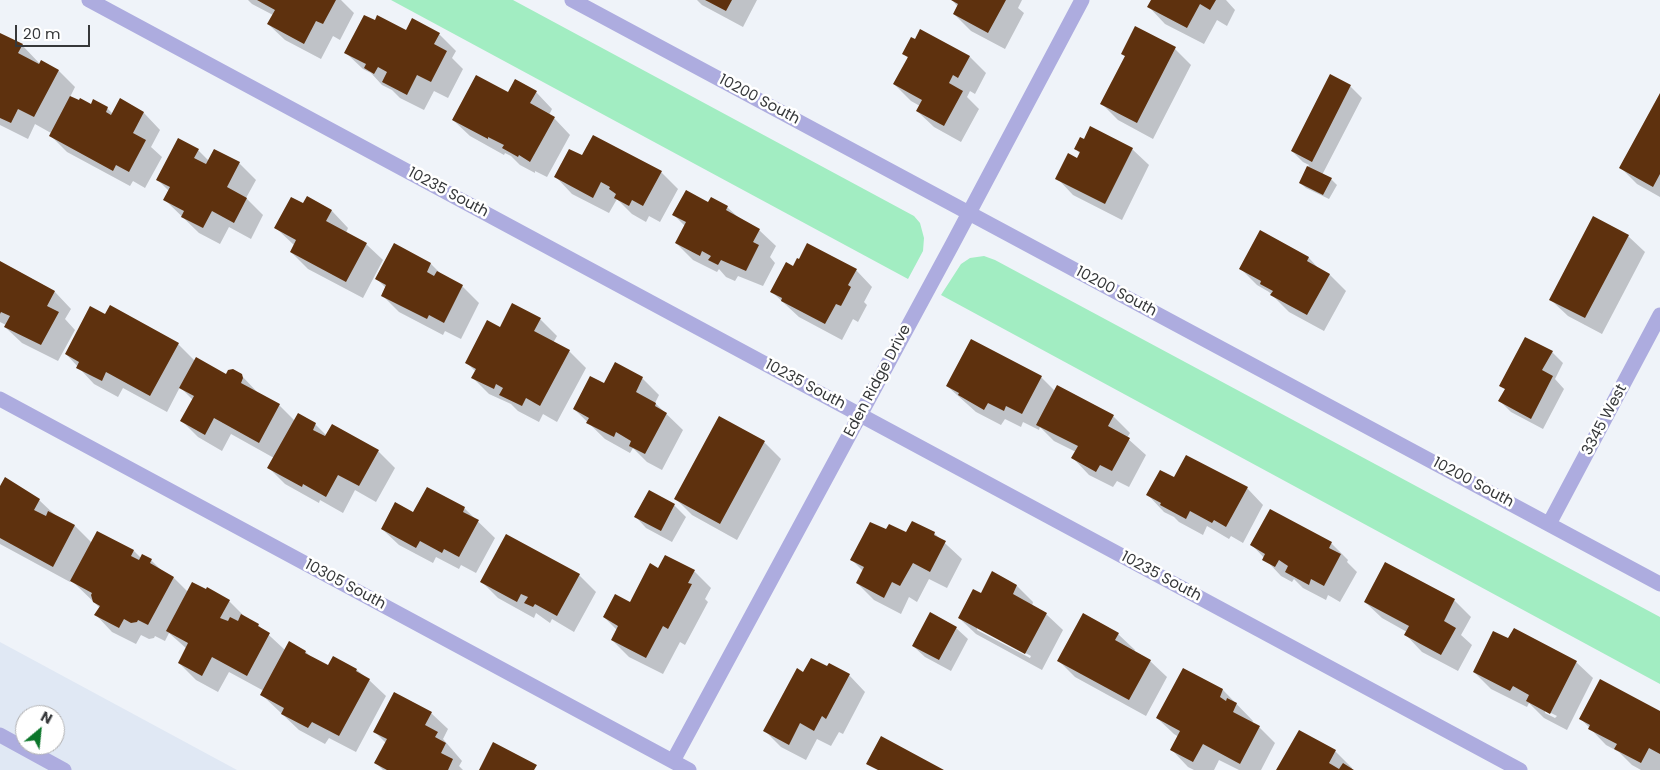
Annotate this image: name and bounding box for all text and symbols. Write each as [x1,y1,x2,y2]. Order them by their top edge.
scale bar [18,15,92,47]
text: 20 m [23,23,61,44]
street label: 10200 South [716,71,802,129]
street label: 10235 South [405,164,491,222]
street label: 10200 South [1073,263,1159,321]
street label: Eden Ridge Drive [841,322,915,440]
street label: 10235 South [762,356,848,414]
street label: 3345 West [1579,381,1631,459]
street label: 10200 South [1430,454,1516,512]
street label: 10235 South [1118,548,1204,606]
street label: 10305 South [301,556,389,614]
north arrow [15,705,65,755]
text: N [37,706,56,729]

